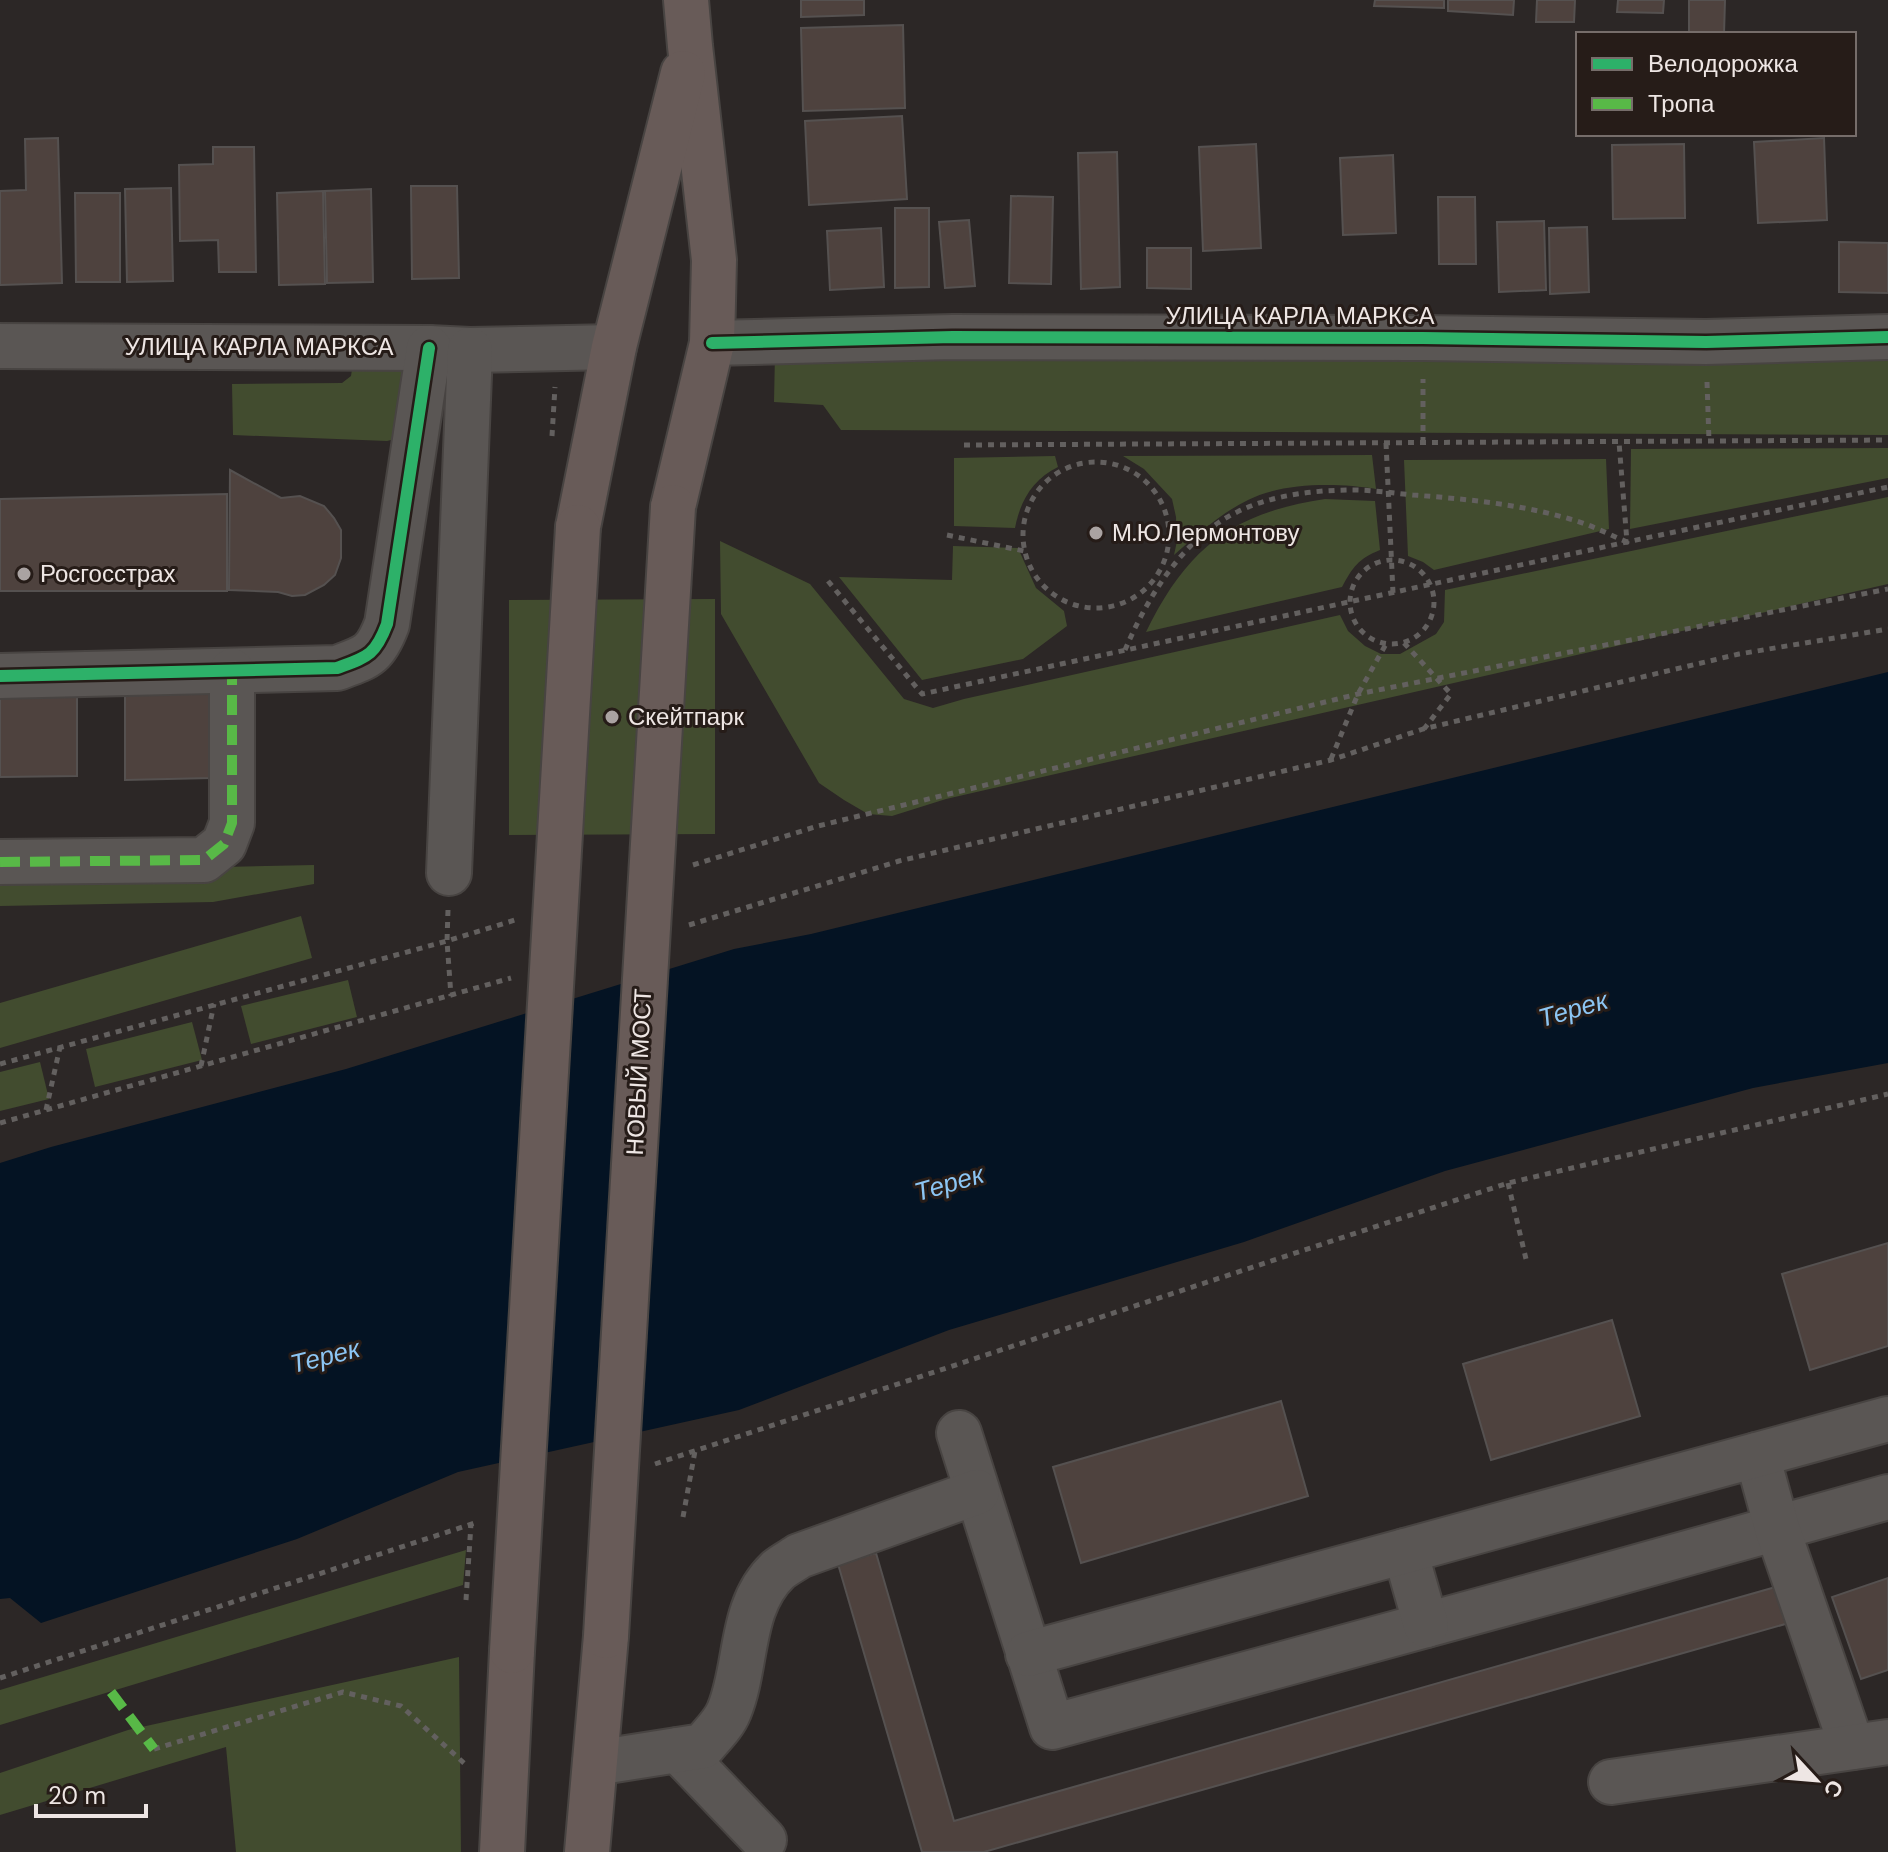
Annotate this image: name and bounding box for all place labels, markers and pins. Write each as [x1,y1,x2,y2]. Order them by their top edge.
place label: М.Ю.Лермонтову [1112,517,1300,548]
marker: М.Ю.Лермонтову [1087,524,1105,542]
place label: Росгосстрах [40,558,176,589]
marker: Росгосстрах [15,565,33,583]
place label: Скейтпарк [628,701,745,732]
marker: Скейтпарк [603,708,621,726]

